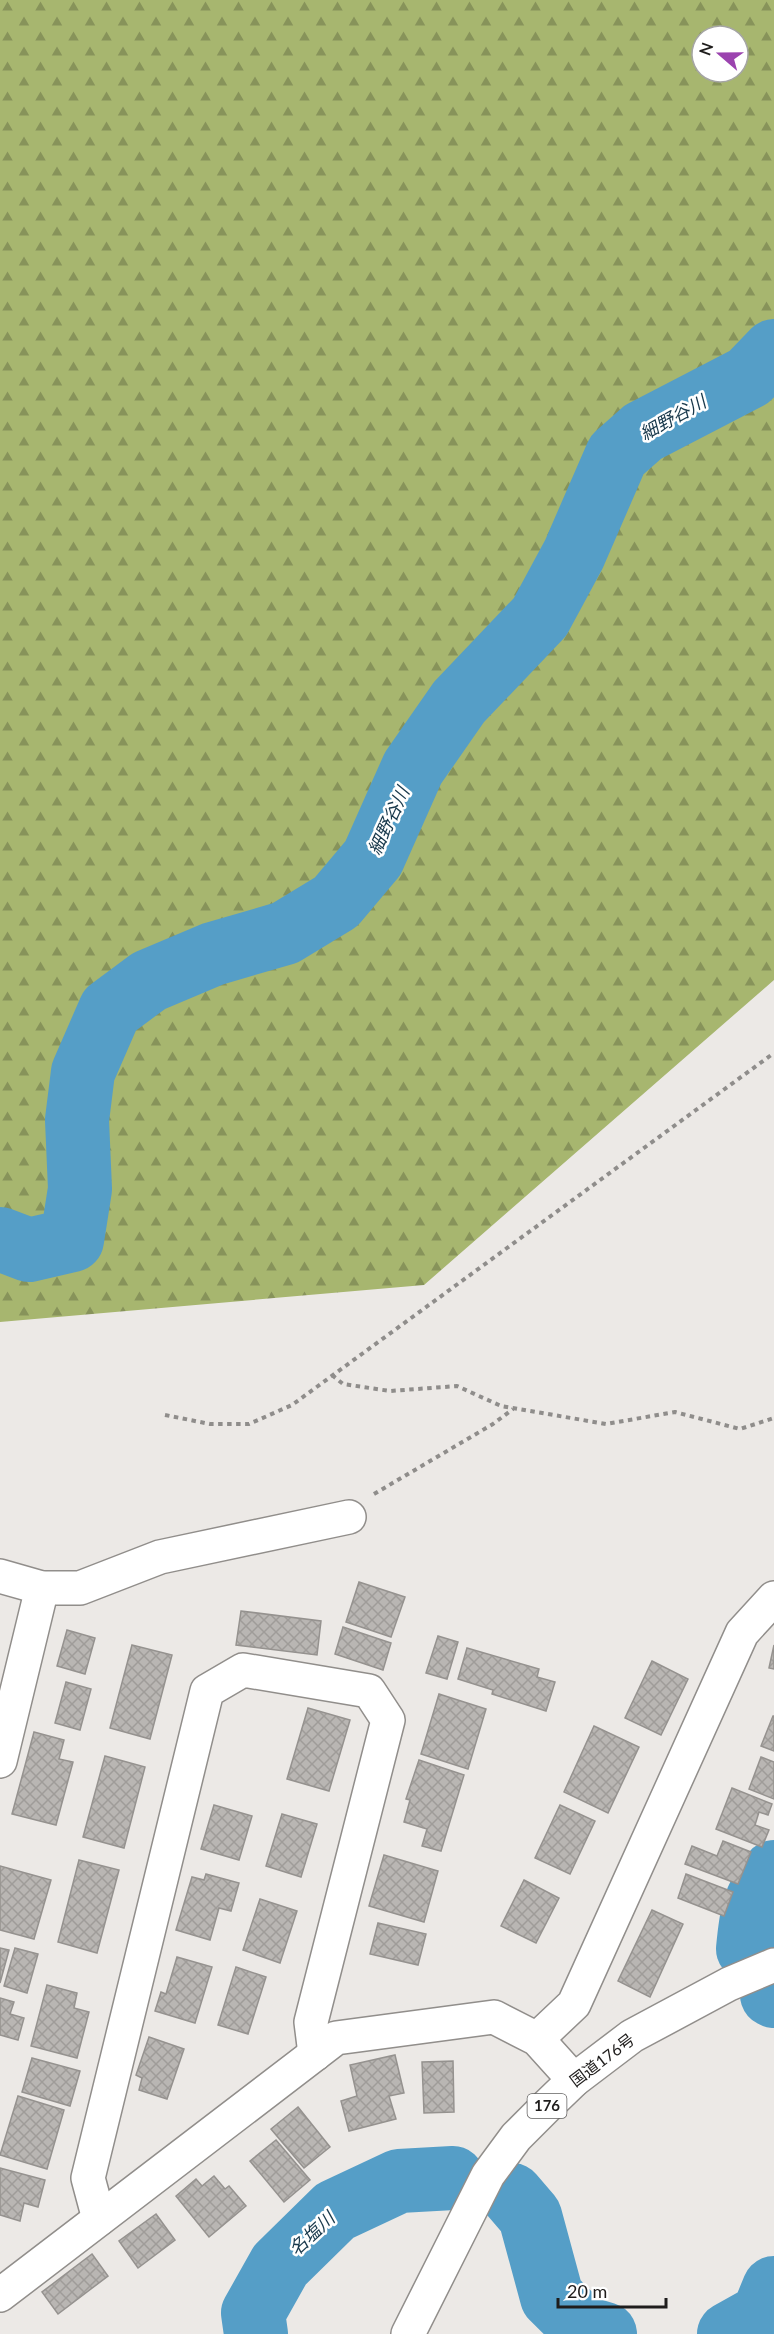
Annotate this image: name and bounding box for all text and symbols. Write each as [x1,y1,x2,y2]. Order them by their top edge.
north arrow [690,24,750,84]
text: N [694,40,716,58]
water label: 細野谷川 [636,389,711,444]
water label: 細野谷川 [363,781,414,858]
street label: 国道176号 [566,2029,638,2090]
road number: 176 [528,2094,566,2118]
water label: 名塩川 [284,2205,340,2260]
scale bar [558,2271,666,2309]
text: 20 m [567,2280,607,2302]

